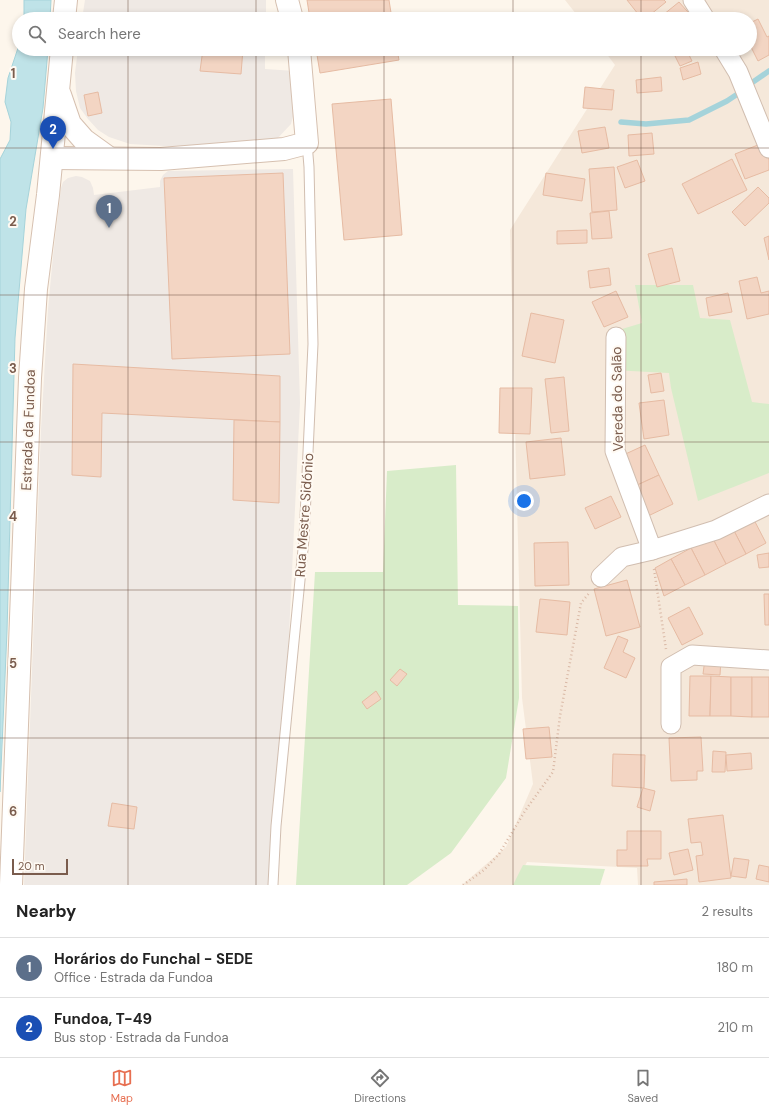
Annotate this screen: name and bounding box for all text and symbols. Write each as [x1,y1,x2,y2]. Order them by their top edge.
search box [12,12,757,56]
icon: search [26,23,48,45]
text: Search here [58,24,141,44]
text: 1 [11,65,15,82]
pin: 2 [40,116,66,149]
pin: 1 [96,195,122,228]
text: 2 [9,213,17,230]
street label: Vereda do Salão [607,346,627,452]
text: 3 [9,360,17,377]
street label: Estrada da Fundoa [17,369,39,491]
street label: Rua Mestre Sidónio [291,452,317,578]
your location [514,491,534,511]
text: 4 [9,508,17,525]
text: 5 [9,655,17,672]
text: 6 [9,803,17,820]
scale bar [12,857,68,876]
text: 20 m [18,859,44,873]
text: Nearby [16,900,76,922]
text: 2 results [702,903,753,920]
text: Horários do Funchal - SEDE [54,949,253,969]
text: 1 [27,959,31,976]
text: 180 m [717,959,753,976]
text: Office · Estrada da Fundoa [54,969,213,986]
text: Fundoa, T-49 [54,1009,152,1029]
text: 2 [25,1019,33,1036]
text: 210 m [718,1019,753,1036]
text: Bus stop · Estrada da Fundoa [54,1029,229,1046]
tab: Map [111,1067,133,1105]
tab: Directions [354,1067,406,1105]
tab: Saved [627,1067,658,1105]

